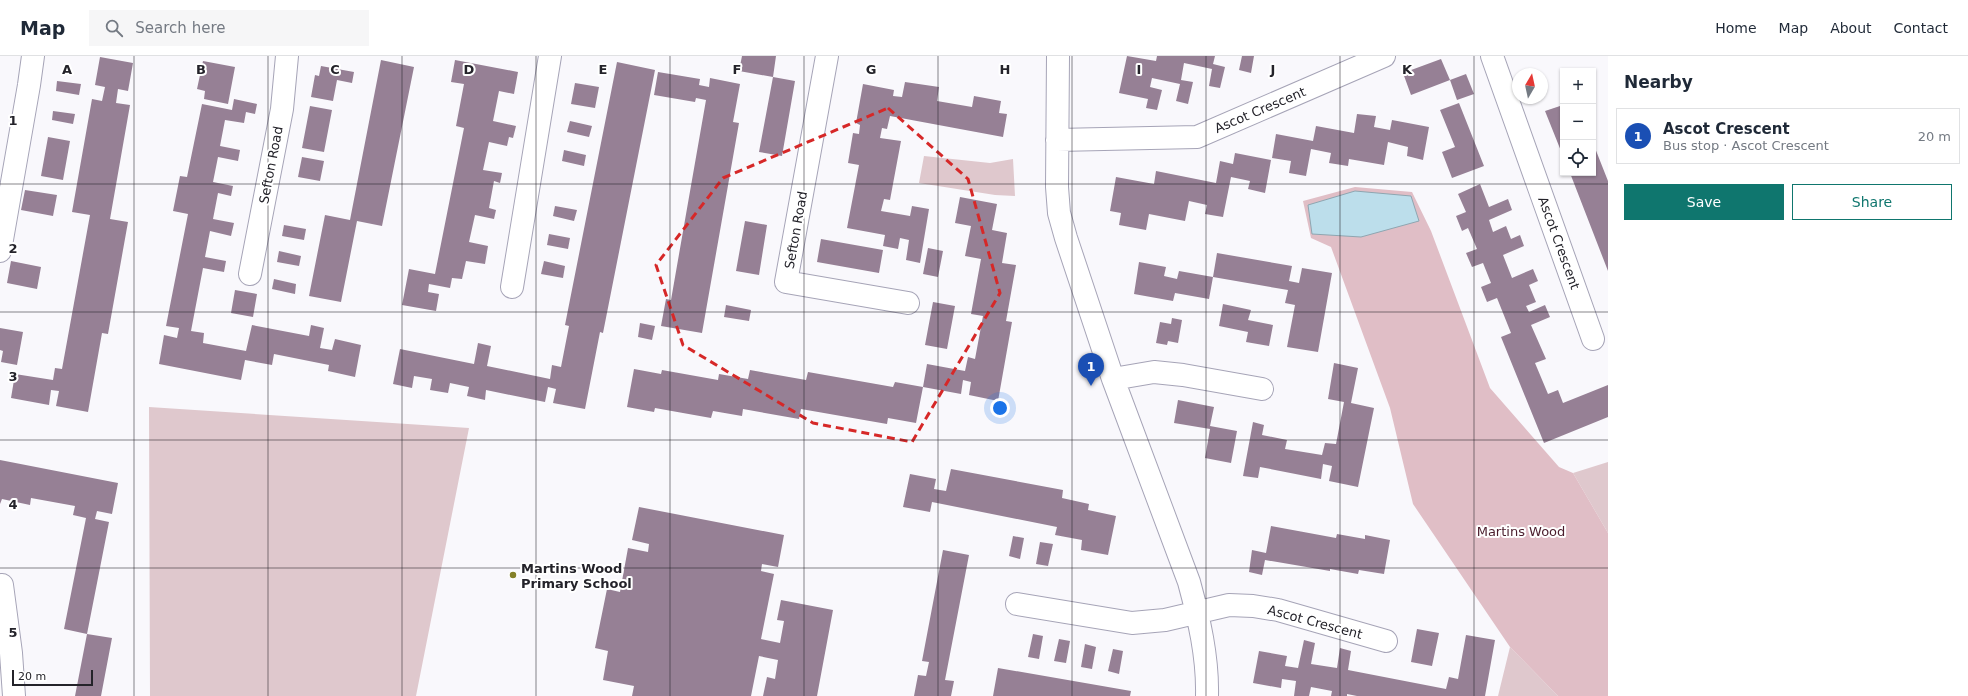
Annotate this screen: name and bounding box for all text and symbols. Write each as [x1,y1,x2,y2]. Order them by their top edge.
search box [89,10,369,46]
text: Map [20,17,65,39]
icon: search [103,17,125,39]
text: Search here [135,19,225,37]
text: Home [1715,20,1757,36]
text: Map [1779,20,1808,36]
text: About [1830,20,1872,36]
text: Contact [1894,20,1948,36]
text: A [62,62,72,77]
text: B [196,62,206,77]
text: C [330,62,340,77]
text: D [464,62,475,77]
text: E [599,62,607,77]
text: F [733,62,741,77]
text: G [866,62,876,77]
text: H [1000,62,1010,77]
text: I [1137,62,1141,77]
text: J [1270,62,1275,77]
text: K [1402,62,1413,77]
north arrow [1512,68,1548,104]
map controls [1560,68,1596,176]
button: + [1560,68,1596,104]
text: Nearby [1624,72,1693,92]
street label: Ascot Crescent [1212,84,1308,136]
button: − [1560,104,1596,140]
text: 1 [8,113,18,128]
text: Ascot Crescent [1663,120,1790,138]
street label: Sefton Road [256,125,286,205]
text: 1 [1633,129,1643,144]
text: 20 m [1918,129,1951,144]
text: Bus stop · Ascot Crescent [1663,138,1829,153]
button: locate [1560,140,1596,176]
button: Save [1624,184,1784,220]
button: Share [1792,184,1952,220]
street label: Sefton Road [782,190,810,270]
street label: Ascot Crescent [1535,195,1583,291]
text: 2 [8,241,18,256]
pin: 1 [1078,353,1104,386]
text: 3 [8,369,18,384]
your location [990,398,1010,418]
text: 4 [8,497,18,512]
park label: Martins Wood [1477,524,1565,539]
place label: Martins Wood Primary School [521,561,632,591]
marker: Martins Wood Primary School [508,570,518,580]
street label: Ascot Crescent [1266,602,1364,642]
text: 5 [8,625,18,640]
scale bar [12,668,93,687]
text: 20 m [18,670,46,683]

